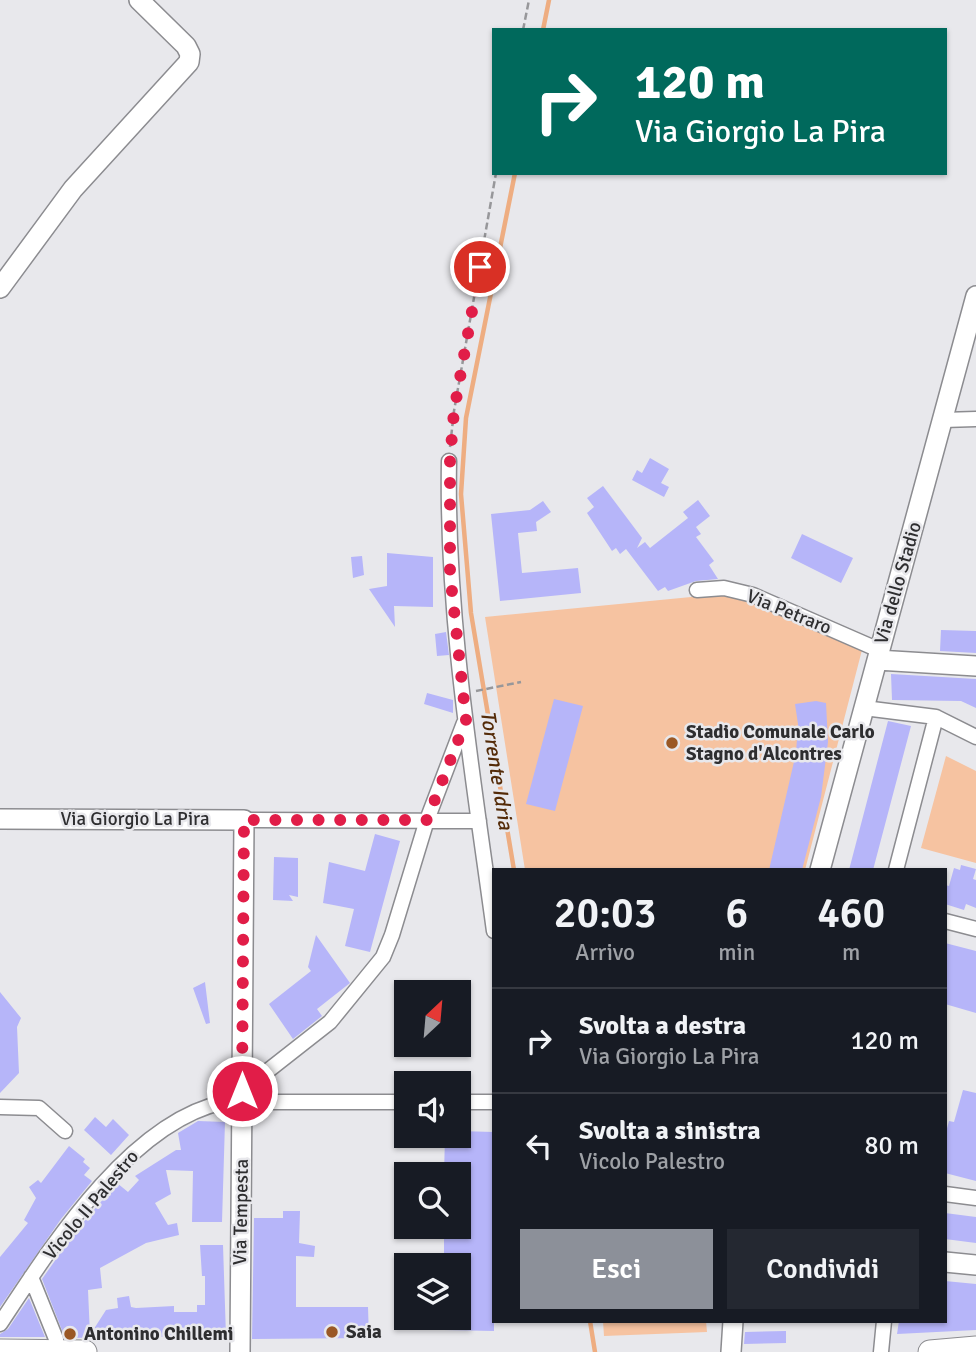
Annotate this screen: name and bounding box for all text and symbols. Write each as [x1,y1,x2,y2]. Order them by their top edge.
text: 120 m [635,52,765,112]
icon: right [520,56,611,147]
text: Via Giorgio La Pira [635,112,886,151]
pin [450,237,510,297]
icon: arrive [461,248,499,286]
street label: Via dello Stadio [869,519,927,647]
street label: Via Petraro [743,584,835,640]
water label: Torrente Idria [475,708,519,833]
place label: Stadio Comunale Carlo Stagno d'Alcontres [686,720,875,766]
marker: Stadio Comunale Carlo Stagno d'Alcontres [664,735,680,751]
street label: Via Giorgio La Pira [60,807,210,831]
text: 20:03 [554,888,656,939]
text: 6 [725,888,748,939]
text: 460 [817,888,885,939]
text: Arrivo [575,938,635,967]
text: min [718,938,755,967]
text: m [842,938,860,967]
north arrow [394,980,471,1057]
map controls [394,980,471,1330]
text: Svolta a destra [579,1010,746,1042]
icon: right [520,1022,558,1060]
text: 120 m [850,1025,919,1057]
text: Via Giorgio La Pira [579,1042,759,1071]
position arrow [205,1054,279,1128]
button: sound [394,1071,471,1148]
text: Svolta a sinistra [579,1115,761,1147]
icon: left [520,1127,558,1165]
text: 80 m [864,1130,919,1162]
street label: Vicolo II Palestro [38,1145,144,1265]
text: Vicolo Palestro [579,1147,725,1176]
street label: Via Tempesta [228,1159,254,1265]
button: search [394,1162,471,1239]
button: Esci [520,1229,713,1309]
button: Condividi [727,1229,919,1309]
button: layers [394,1253,471,1330]
place label: Saia [346,1320,382,1344]
place label: Antonino Chillemi [84,1322,233,1346]
marker: Saia [324,1324,340,1340]
marker: Antonino Chillemi [62,1326,78,1342]

